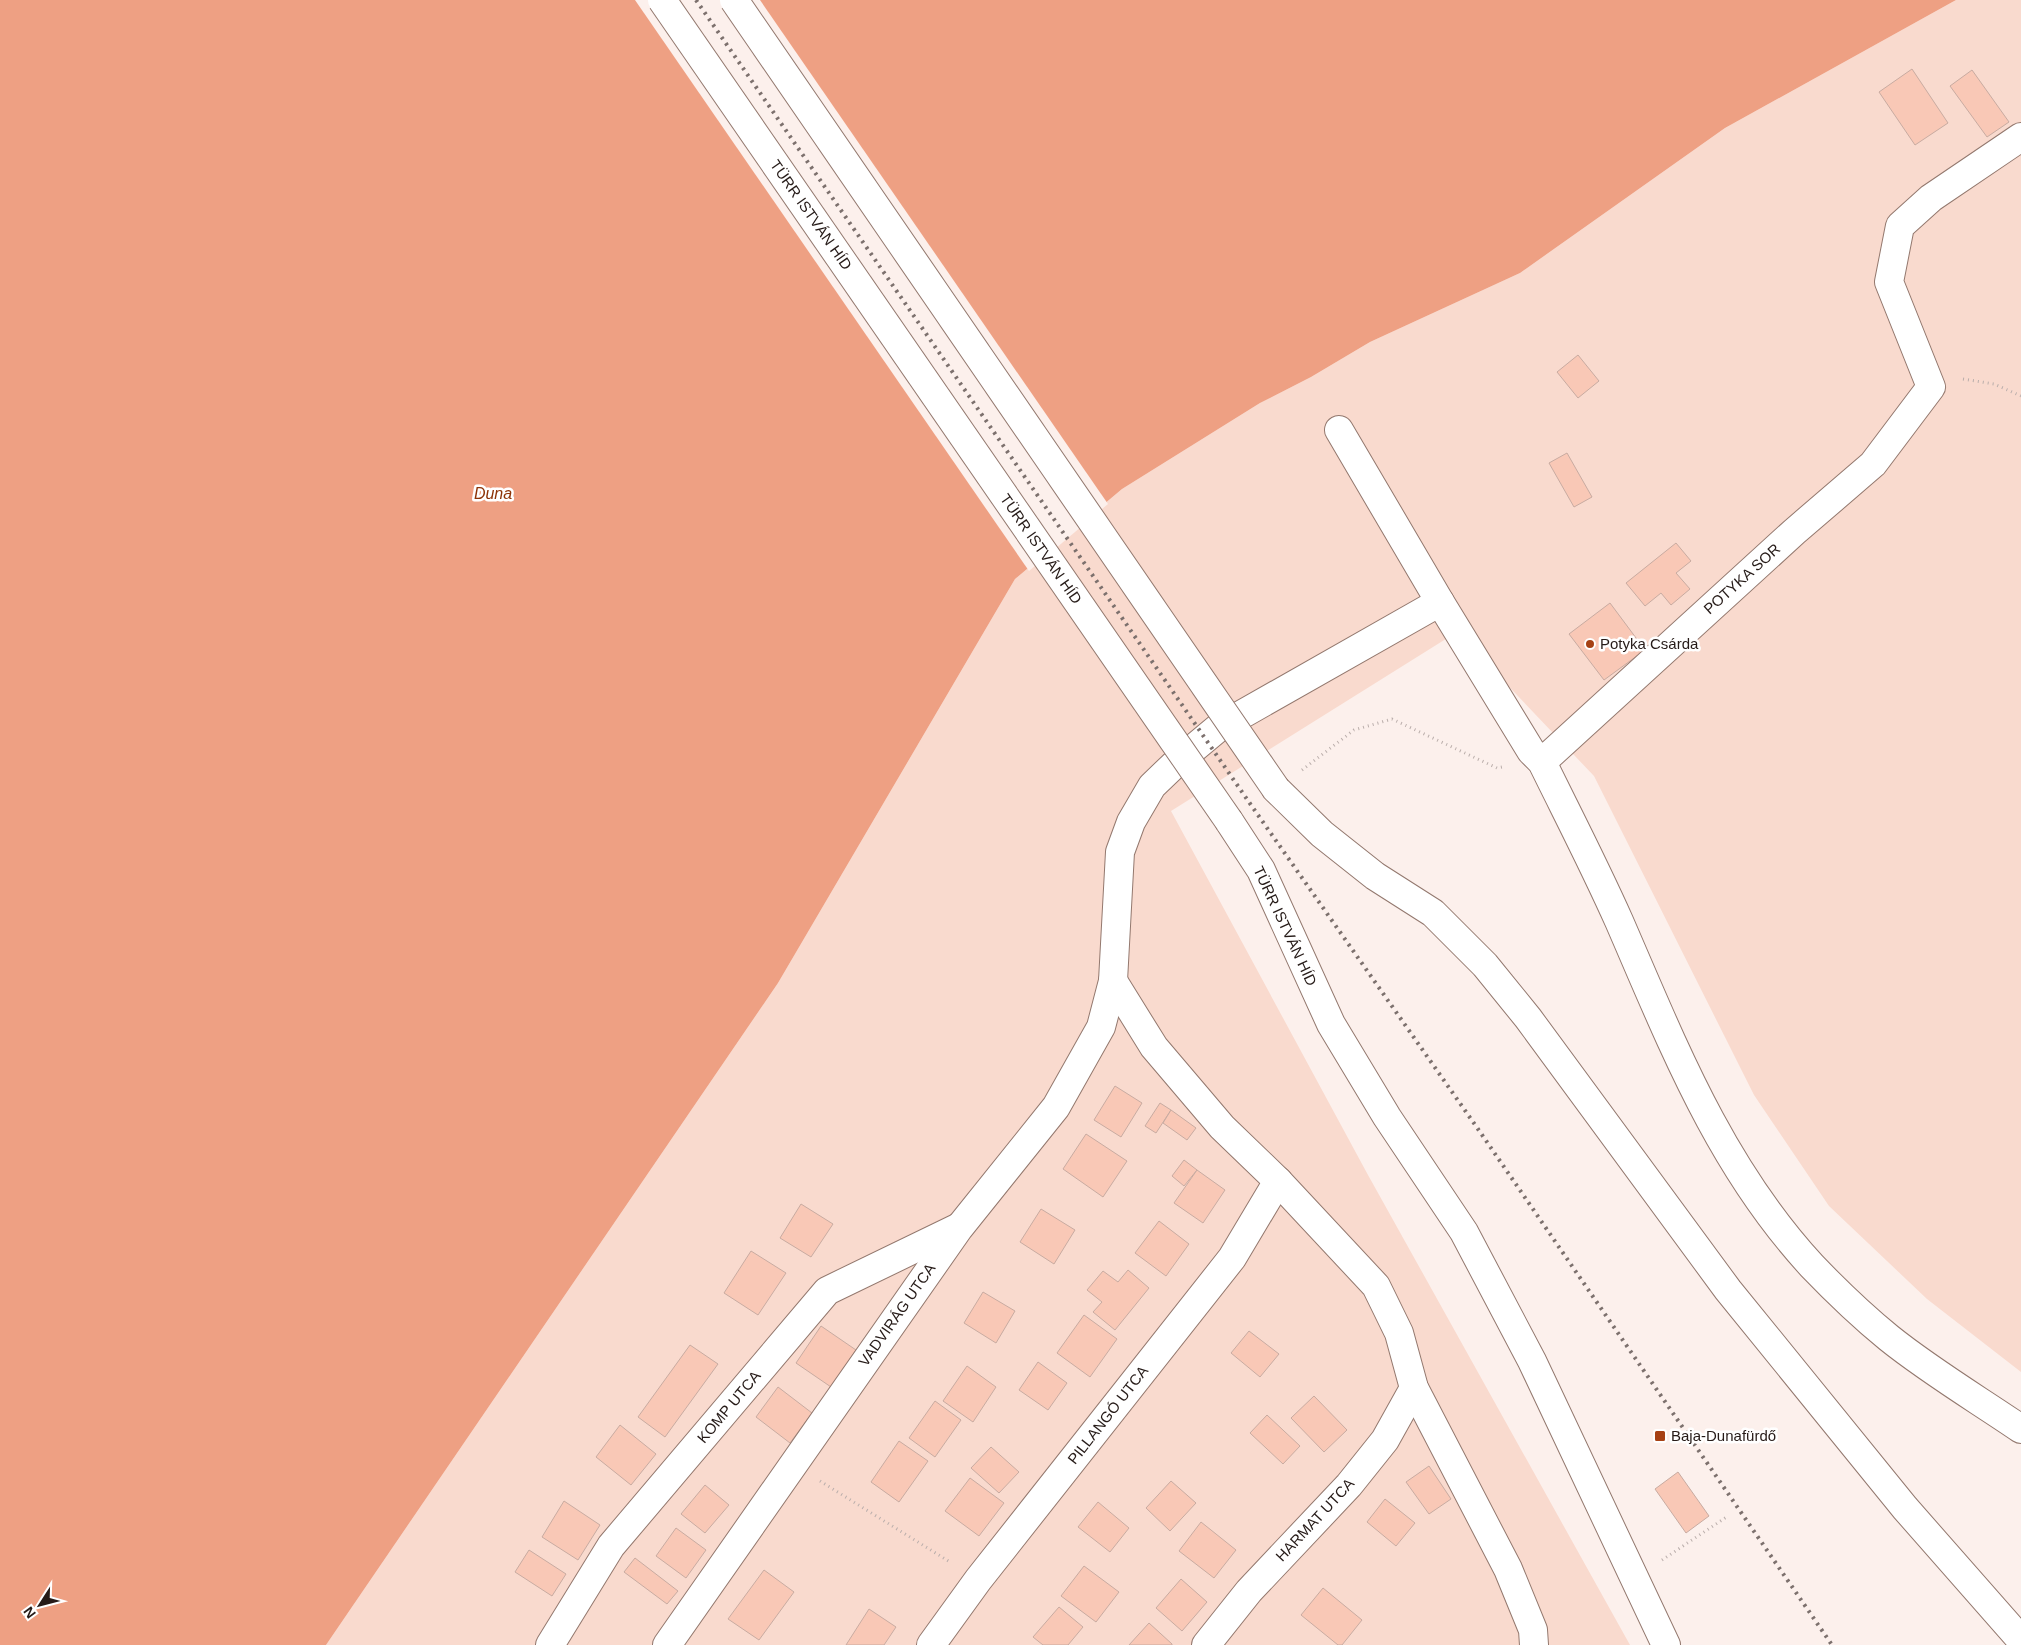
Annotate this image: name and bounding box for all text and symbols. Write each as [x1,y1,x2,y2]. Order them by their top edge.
street label: TÜRR ISTVÁN HÍD [767,157,856,273]
water label: Duna [474,485,512,502]
street label: TÜRR ISTVÁN HÍD [997,491,1086,607]
street label: POTYKA SOR [1700,540,1783,617]
place label: Potyka Csárda [1600,635,1699,652]
marker: Potyka Csárda [1584,638,1596,650]
street label: TÜRR ISTVÁN HÍD [1250,863,1321,988]
street label: VADVIRÁG UTCA [855,1260,938,1369]
street label: PILLANGÓ UTCA [1064,1362,1151,1467]
street label: KOMP UTCA [694,1367,764,1446]
place label: Baja-Dunafürdő [1671,1427,1776,1444]
marker: Baja-Dunafürdő [1653,1429,1667,1443]
street label: HARMAT UTCA [1272,1475,1357,1565]
north arrow [15,1580,65,1630]
text: N [20,1604,39,1621]

